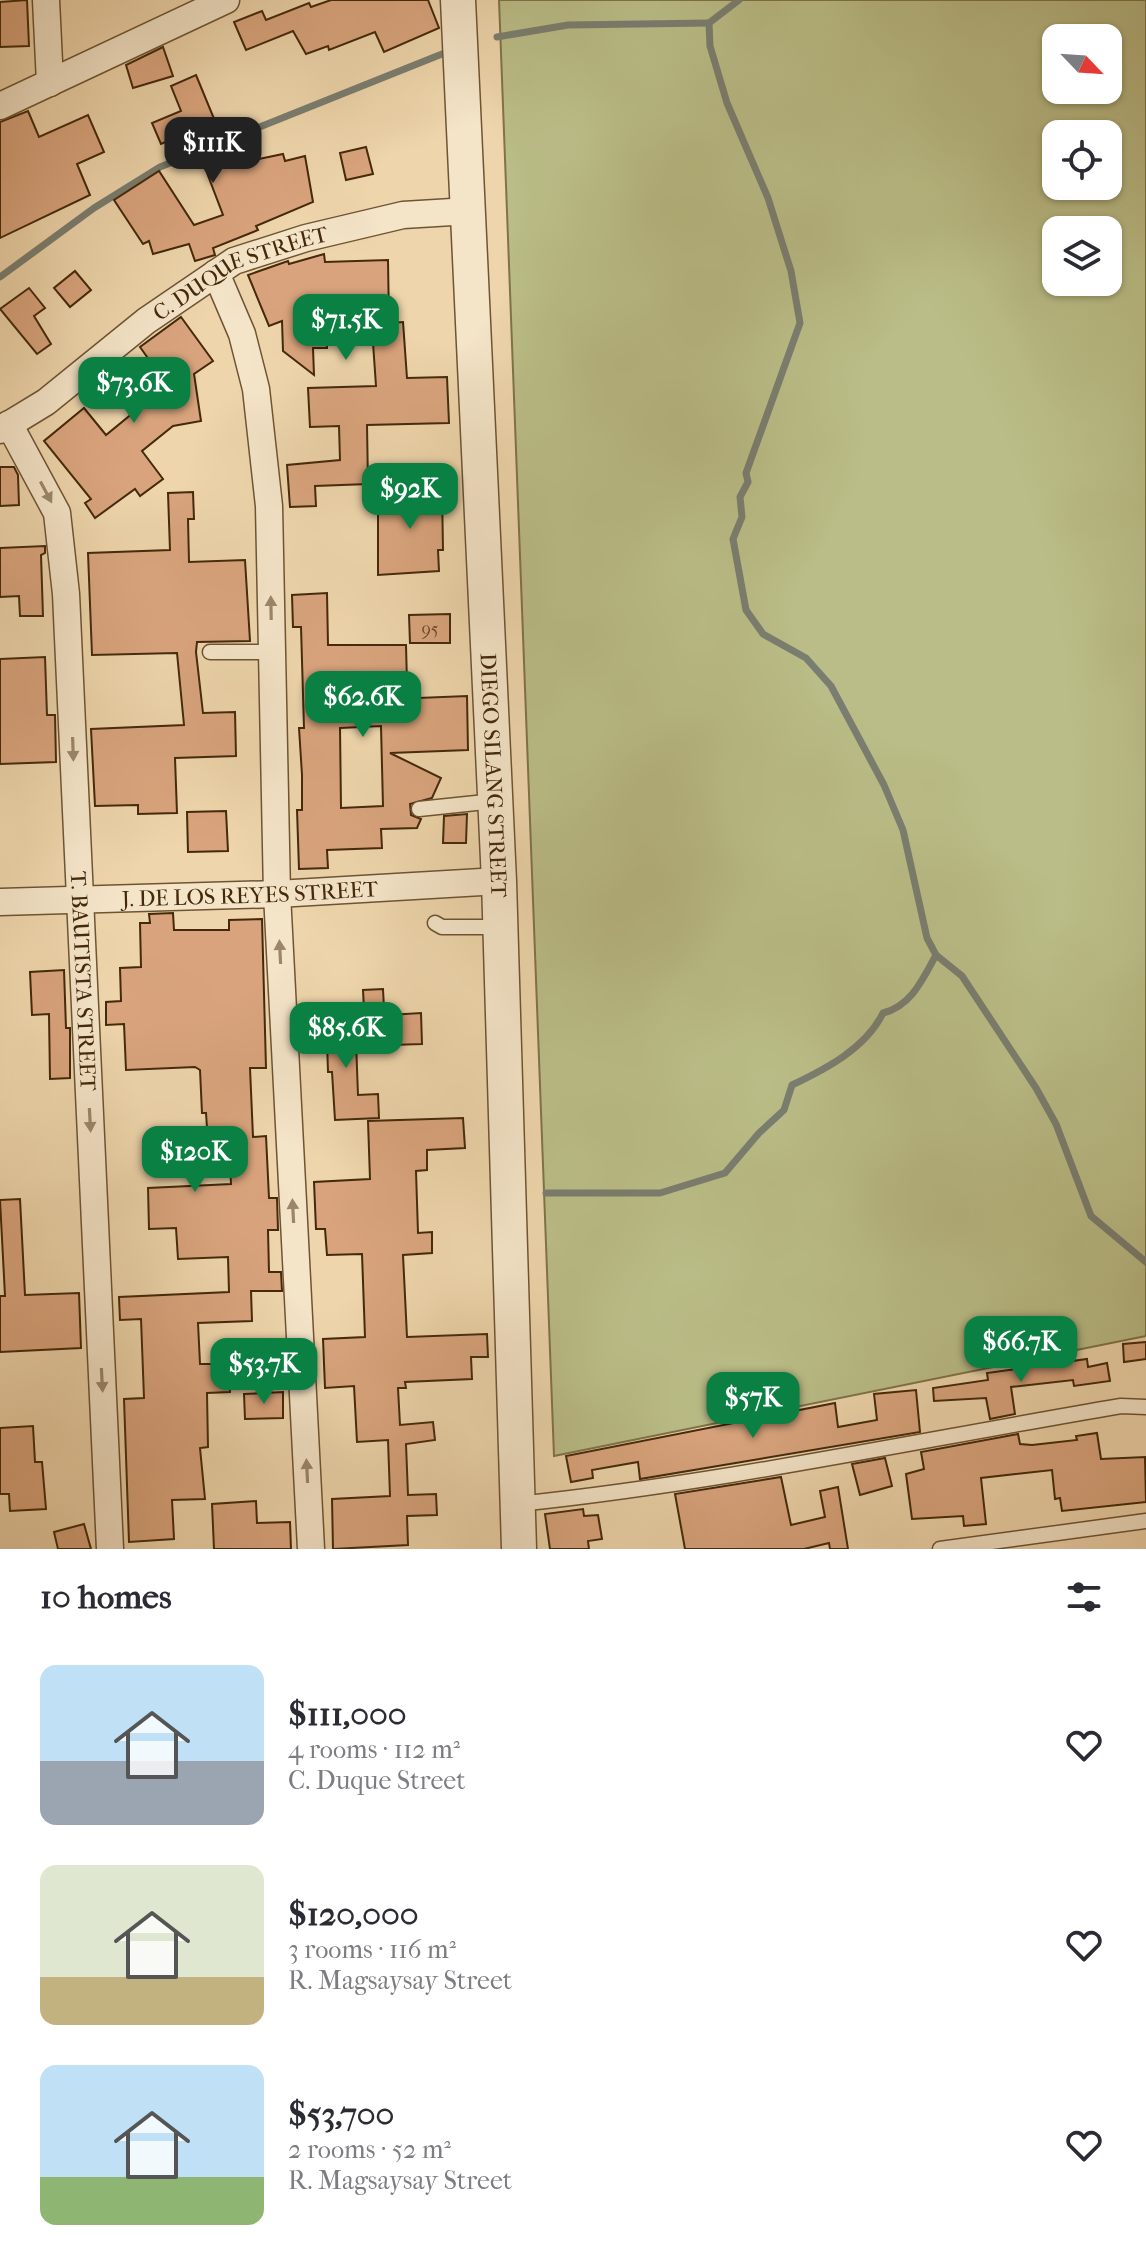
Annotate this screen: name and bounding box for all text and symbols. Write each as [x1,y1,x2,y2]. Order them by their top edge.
north arrow [1042,24,1122,104]
map controls [1042,24,1122,296]
pin: $111K [157,117,269,185]
button: locate [1042,120,1122,200]
text: $111K [182,127,244,158]
button: layers [1042,216,1122,296]
street label: C. DUQUE STREET [148,221,332,326]
pin: $71.5K [281,294,411,362]
text: $71.5K [311,304,381,335]
pin: $73.6K [69,357,199,425]
text: $73.6K [96,367,172,398]
pin: $92K [363,463,457,531]
text: $92K [380,473,440,504]
one-way arrow [39,481,53,504]
one-way arrow [265,595,277,620]
house number: 95 [421,619,439,640]
street label: DIEGO SILANG STREET [474,652,512,899]
pin: $62.6K [298,671,428,739]
text: $62.6K [323,681,403,712]
one-way arrow [66,737,79,762]
street label: T. BAUTISTA STREET [65,871,101,1093]
street label: J. DE LOS REYES STREET [120,876,380,913]
one-way arrow [273,939,286,964]
pin: $85.6K [281,1002,411,1070]
text: $85.6K [308,1012,384,1043]
one-way arrow [83,1108,96,1134]
pin: $120K [139,1126,251,1194]
text: $120K [160,1136,230,1167]
one-way arrow [287,1198,300,1223]
pin: $66.7K [956,1316,1086,1384]
text: $66.7K [982,1326,1060,1357]
pin: $53.7K [199,1338,329,1406]
text: $53.7K [228,1348,300,1379]
one-way arrow [96,1368,109,1393]
pin: $57K [706,1372,800,1440]
text: $57K [725,1382,782,1413]
one-way arrow [300,1458,313,1483]
icon: filters [1062,1575,1106,1619]
text: 10 homes [40,1577,171,1617]
text: $111,000 [288,1694,406,1734]
icon: home [104,1697,200,1793]
icon: heart [1062,1723,1106,1767]
text: 4 rooms · 112 m² [288,1734,460,1765]
text: C. Duque Street [288,1765,465,1796]
text: $120,000 [288,1894,418,1934]
icon: home [104,1897,200,1993]
icon: heart [1062,1923,1106,1967]
text: 3 rooms · 116 m² [288,1934,456,1965]
text: R. Magsaysay Street [288,1965,512,1996]
text: $53,700 [288,2094,394,2134]
icon: home [104,2097,200,2193]
icon: heart [1062,2123,1106,2167]
text: 2 rooms · 52 m² [288,2134,451,2165]
text: R. Magsaysay Street [288,2165,512,2196]

